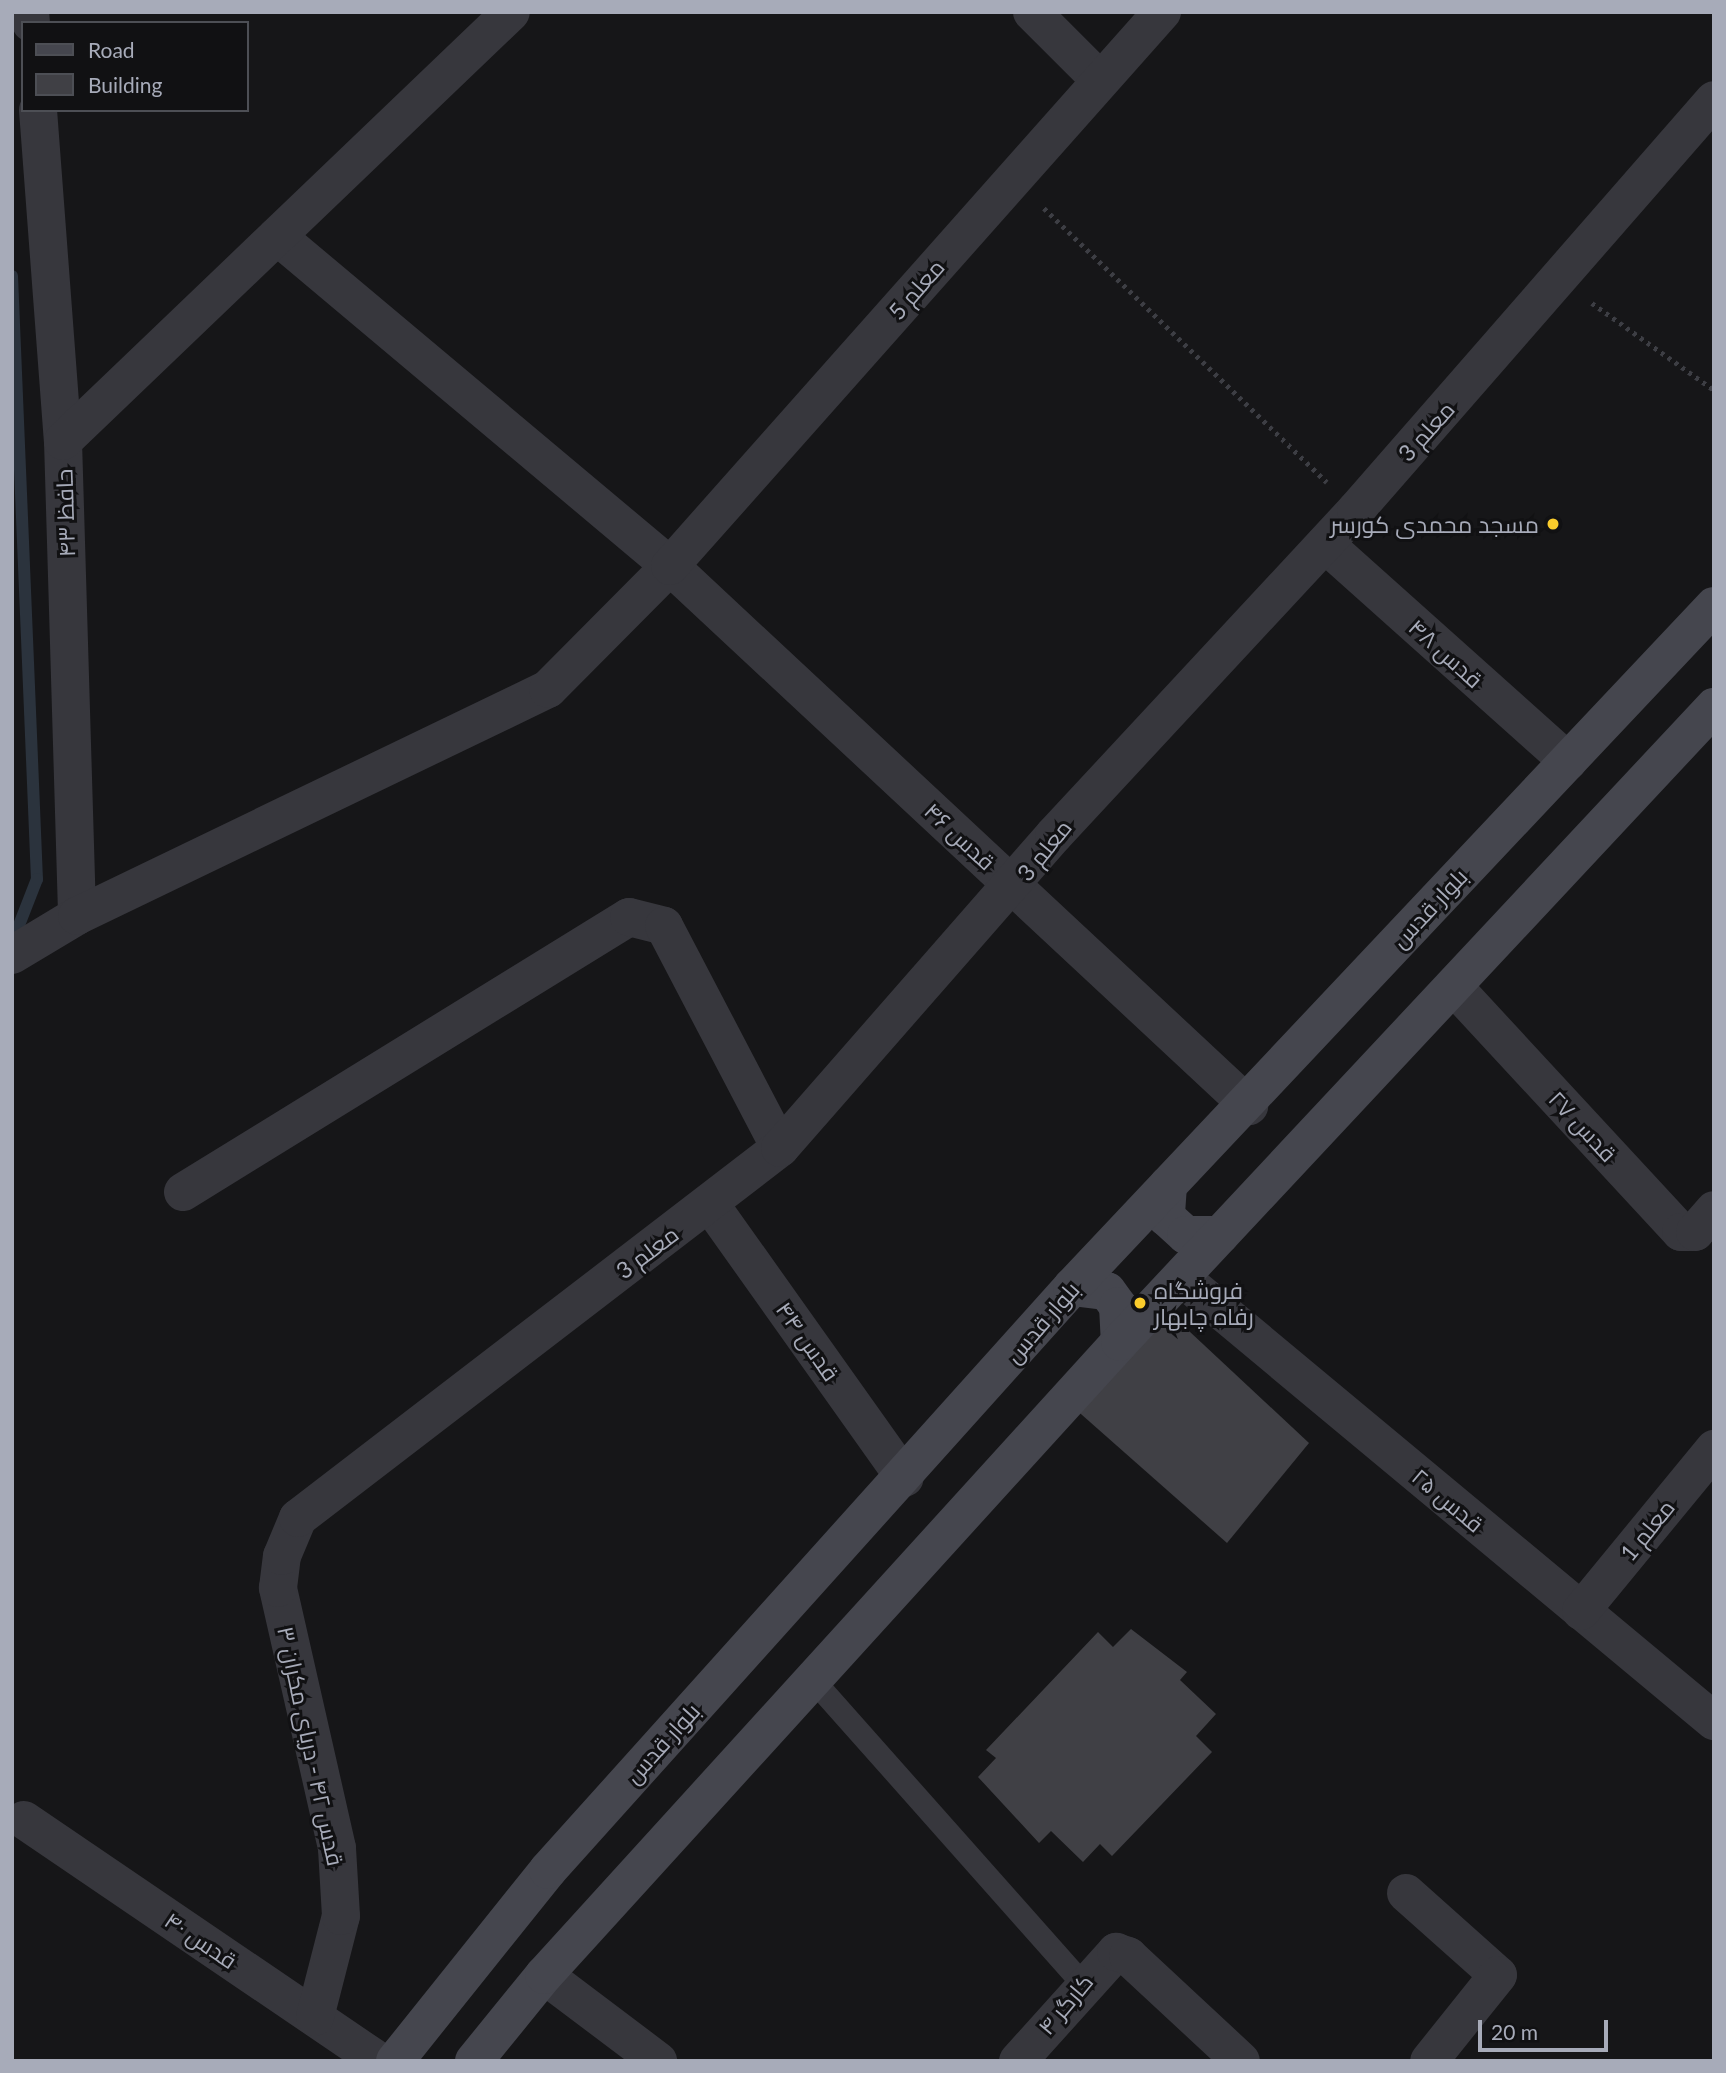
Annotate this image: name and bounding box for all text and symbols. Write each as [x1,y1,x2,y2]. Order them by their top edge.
legend [21,21,248,112]
text: Road [88,37,135,62]
text: Building [88,72,163,97]
street label: معلم 5 [882,253,950,325]
street label: معلم 3 [1392,395,1460,467]
street label: حافظ ۴۳ [50,468,80,558]
place label: مسجد محمدی کورسر [1330,510,1539,538]
marker: مسجد محمدی کورسر [1545,516,1561,532]
street label: قدس ۴۸ [1403,613,1489,693]
street label: قدس ۴۶ [919,796,1001,876]
street label: معلم 3 [1011,814,1077,886]
street label: بلوار قدس [1385,862,1473,954]
street label: قدس ۲۷ [1543,1085,1623,1167]
street label: معلم 3 [610,1220,684,1284]
street label: بلوار قدس [999,1276,1085,1368]
place label: فروشگاه رفاه چابهار [1154,1276,1254,1330]
marker: فروشگاه رفاه چابهار [1132,1295,1148,1311]
street label: قدس ۴۴ [771,1296,845,1386]
street label: قدس ۲۵ [1407,1462,1489,1538]
street label: معلم 1 [1614,1494,1680,1566]
street label: قدس ۴۲ - دریای مکران ۳ [272,1624,350,1868]
street label: بلوار قدس [619,1697,705,1789]
street label: قدس ۴۰ [160,1906,242,1974]
street label: کارگر ۴ [1032,1968,1098,2040]
scale bar [1481,2007,1610,2050]
text: 20 m [1491,2019,1538,2044]

